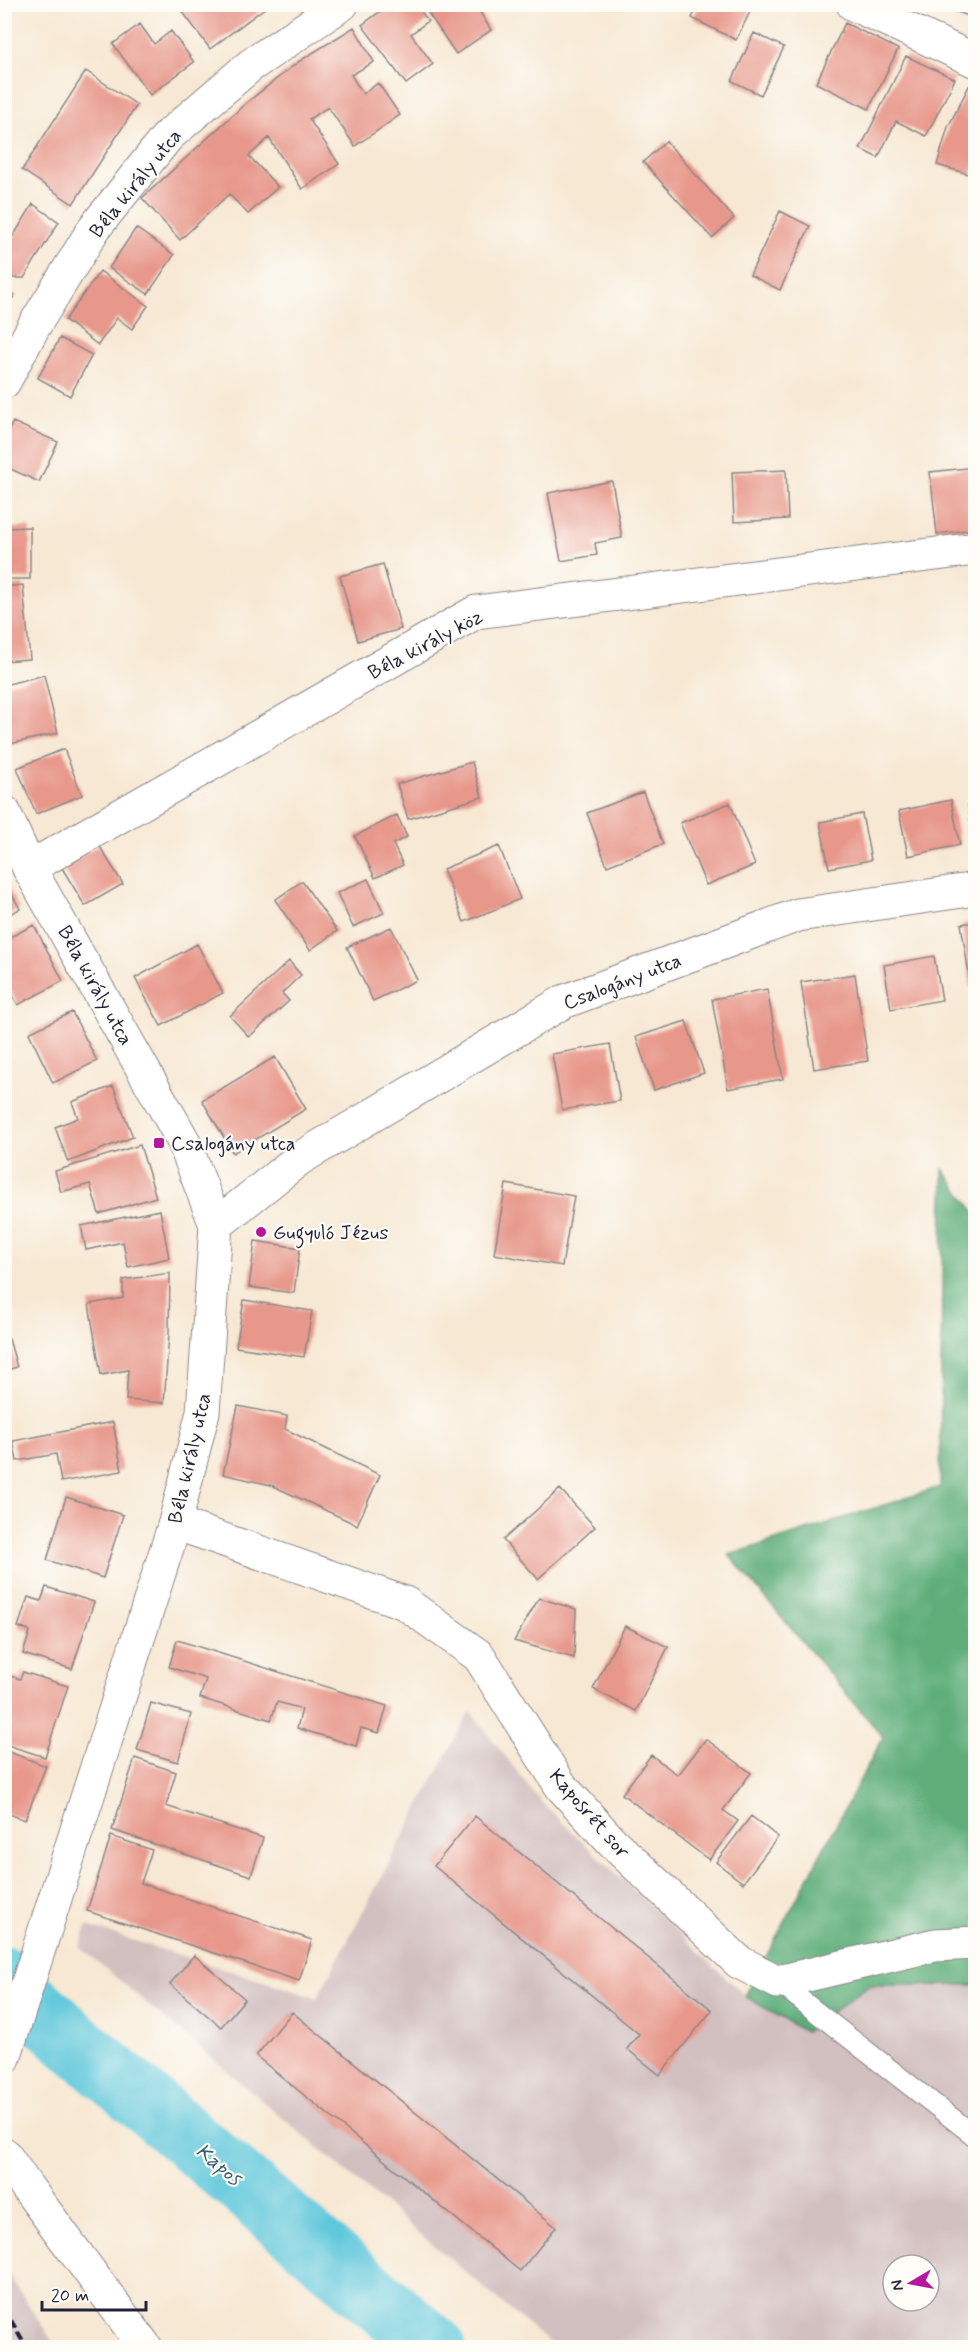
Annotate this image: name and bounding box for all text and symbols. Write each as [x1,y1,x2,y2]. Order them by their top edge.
street label: Béla király utca [84,124,189,244]
street label: Béla király köz [364,604,488,687]
street label: Béla király utca [51,921,139,1050]
street label: Csalogány utca [560,947,686,1017]
place label: Csalogány utca [171,1131,296,1158]
marker: Csalogány utca [152,1136,166,1150]
place label: Gugyuló Jézus [273,1220,388,1249]
marker: Gugyuló Jézus [254,1225,268,1239]
street label: Béla király utca [162,1390,219,1526]
street label: Kaposrét sor [542,1763,636,1865]
water label: Kapos [190,2137,248,2193]
north arrow [881,2253,941,2313]
scale bar [42,2274,146,2312]
text: N [886,2278,909,2292]
text: 20 m [51,2284,89,2308]

